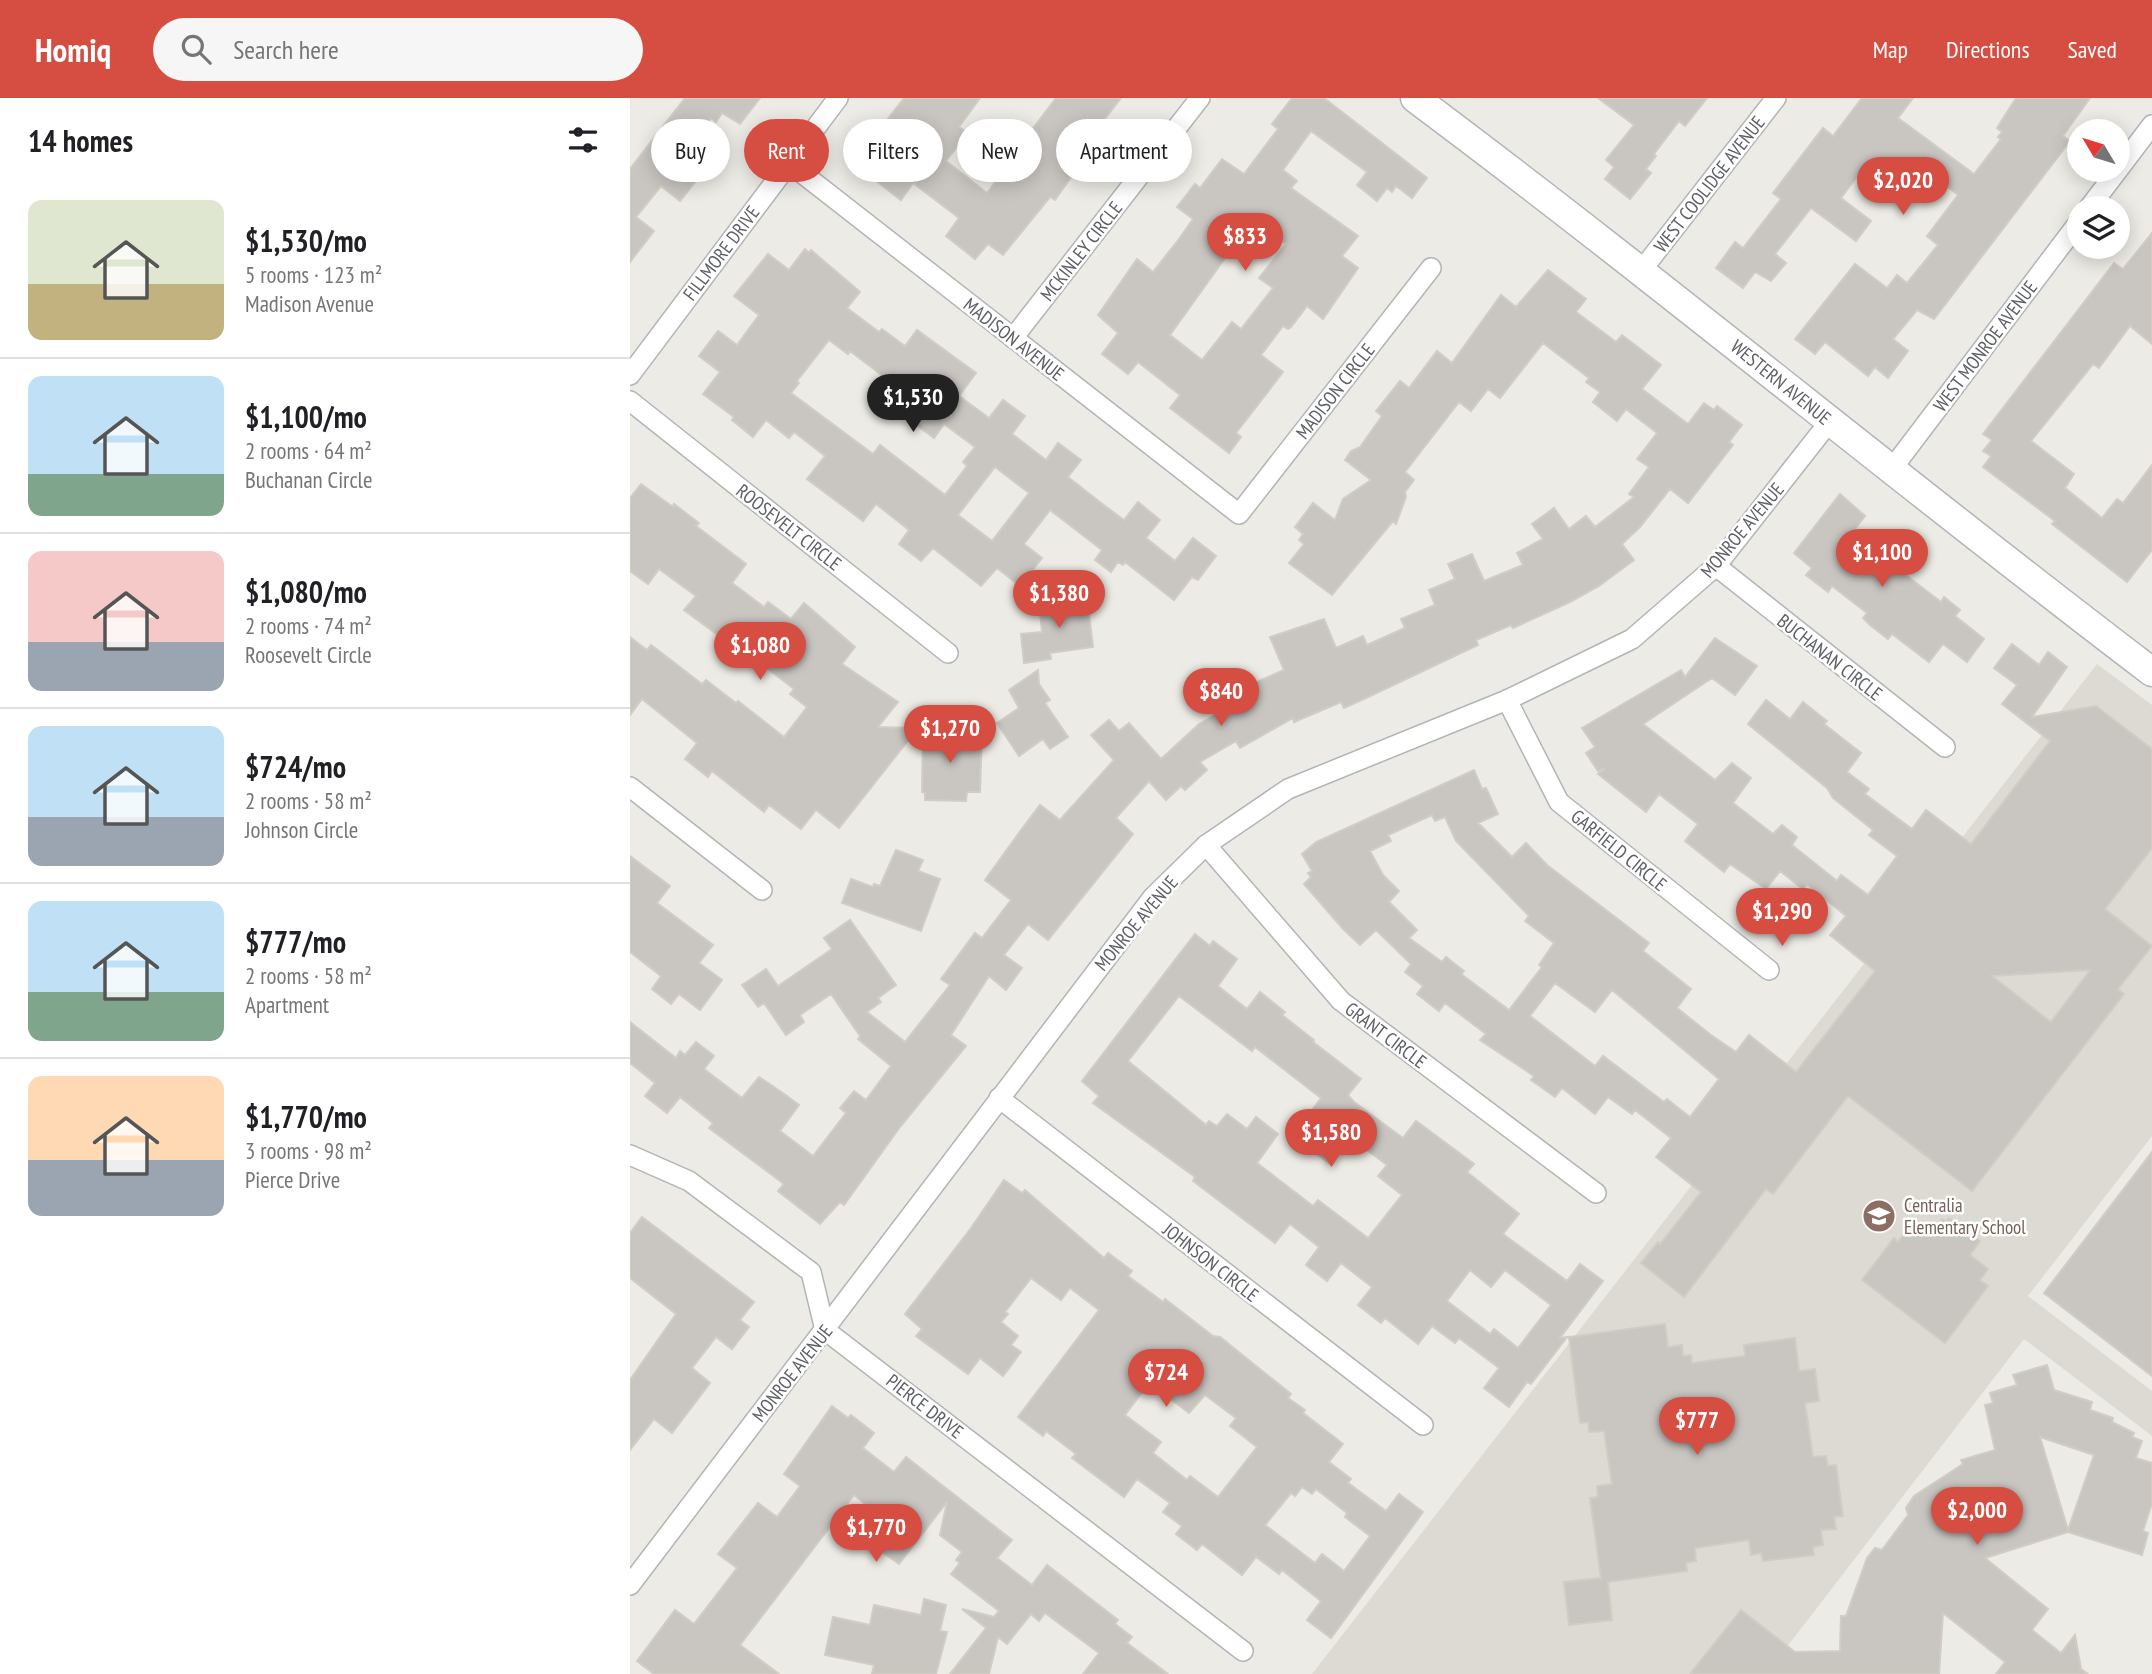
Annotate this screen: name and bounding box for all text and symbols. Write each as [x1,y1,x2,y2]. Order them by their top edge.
search box [153,18,643,81]
text: Homiq [35,28,111,71]
icon: search [177,30,215,68]
text: Search here [233,33,339,66]
text: Map [1873,34,1908,65]
text: Directions [1946,34,2030,65]
text: Saved [2068,34,2117,65]
street label: WEST COOLIDGE AVENUE [1648,111,1770,257]
chip: Buy [651,119,730,182]
chip: Rent [744,119,829,182]
chip: Filters [843,119,943,182]
chip: New [957,119,1042,182]
chip: Apartment [1056,119,1192,182]
north arrow [2067,119,2130,182]
map controls [2067,119,2130,259]
text: 14 homes [28,121,133,160]
icon: filters [564,121,602,159]
pin: $2,020 [1846,158,1960,217]
text: $2,020 [1873,165,1933,194]
street label: MCKINLEY CIRCLE [1035,196,1127,306]
button: layers [2067,196,2130,259]
street label: FILLMORE DRIVE [678,201,764,305]
pin: $833 [1204,214,1286,273]
text: $1,530/mo [245,221,367,260]
text: $833 [1223,221,1267,250]
icon: home [84,228,168,312]
text: 5 rooms · 123 m² [245,260,382,289]
street label: WEST MONROE AVENUE [1928,276,2042,416]
text: Madison Avenue [245,289,374,318]
street label: MADISON AVENUE [959,292,1069,386]
street label: WESTERN AVENUE [1726,334,1836,430]
street label: MADISON CIRCLE [1290,338,1380,444]
pin: $1,530 [856,374,970,434]
text: $1,530 [883,382,943,411]
text: $1,100/mo [245,397,367,436]
icon: home [84,404,168,488]
text: 2 rooms · 64 m² [245,436,372,465]
text: Buchanan Circle [245,465,372,494]
street label: ROOSEVELT CIRCLE [732,478,846,576]
street label: MONROE AVENUE [1695,478,1789,582]
pin: $1,100 [1825,530,1939,589]
text: $1,100 [1852,537,1912,566]
pin: $1,380 [1002,570,1116,630]
text: $1,080/mo [245,572,367,611]
text: $1,380 [1029,578,1089,607]
icon: home [84,579,168,663]
street label: BUCHANAN CIRCLE [1773,609,1887,705]
text: 2 rooms · 74 m² [245,611,372,640]
pin: $1,080 [703,622,817,682]
text: $1,080 [730,630,790,659]
text: Roosevelt Circle [245,640,372,669]
pin: $840 [1180,668,1262,728]
text: $840 [1199,676,1243,705]
pin: $1,270 [893,706,1007,765]
text: $1,270 [920,713,980,742]
text: $724/mo [245,747,346,786]
icon: home [84,754,168,838]
text: 2 rooms · 58 m² [245,786,372,815]
street label: GARFIELD CIRCLE [1566,804,1672,896]
text: Johnson Circle [245,815,358,844]
street label: MONROE AVENUE [1089,871,1183,975]
pin: $1,290 [1725,888,1839,948]
text: $1,290 [1752,896,1812,925]
text: $777/mo [245,922,346,961]
icon: home [84,929,168,1013]
text: 2 rooms · 58 m² [245,961,372,990]
text: Apartment [245,990,329,1019]
street label: GRANT CIRCLE [1341,997,1431,1073]
text: $1,770/mo [245,1097,367,1136]
icon: home [84,1104,168,1188]
pin: $1,580 [1274,1110,1388,1169]
text: $1,580 [1301,1117,1361,1146]
text: 3 rooms · 98 m² [245,1136,372,1165]
text: Pierce Drive [245,1165,340,1194]
place label: Centralia Elementary School [1904,1193,2026,1239]
school or university icon: Centralia Elementary School [1860,1197,1898,1235]
street label: JOHNSON CIRCLE [1158,1217,1264,1307]
street label: MONROE AVENUE [747,1320,837,1426]
pin: $724 [1125,1350,1207,1409]
text: $724 [1144,1357,1188,1386]
street label: PIERCE DRIVE [882,1369,968,1443]
pin: $777 [1656,1398,1738,1457]
text: $777 [1675,1405,1719,1434]
pin: $2,000 [1920,1488,2034,1547]
text: $2,000 [1947,1495,2007,1524]
pin: $1,770 [819,1504,933,1564]
text: $1,770 [846,1512,906,1541]

